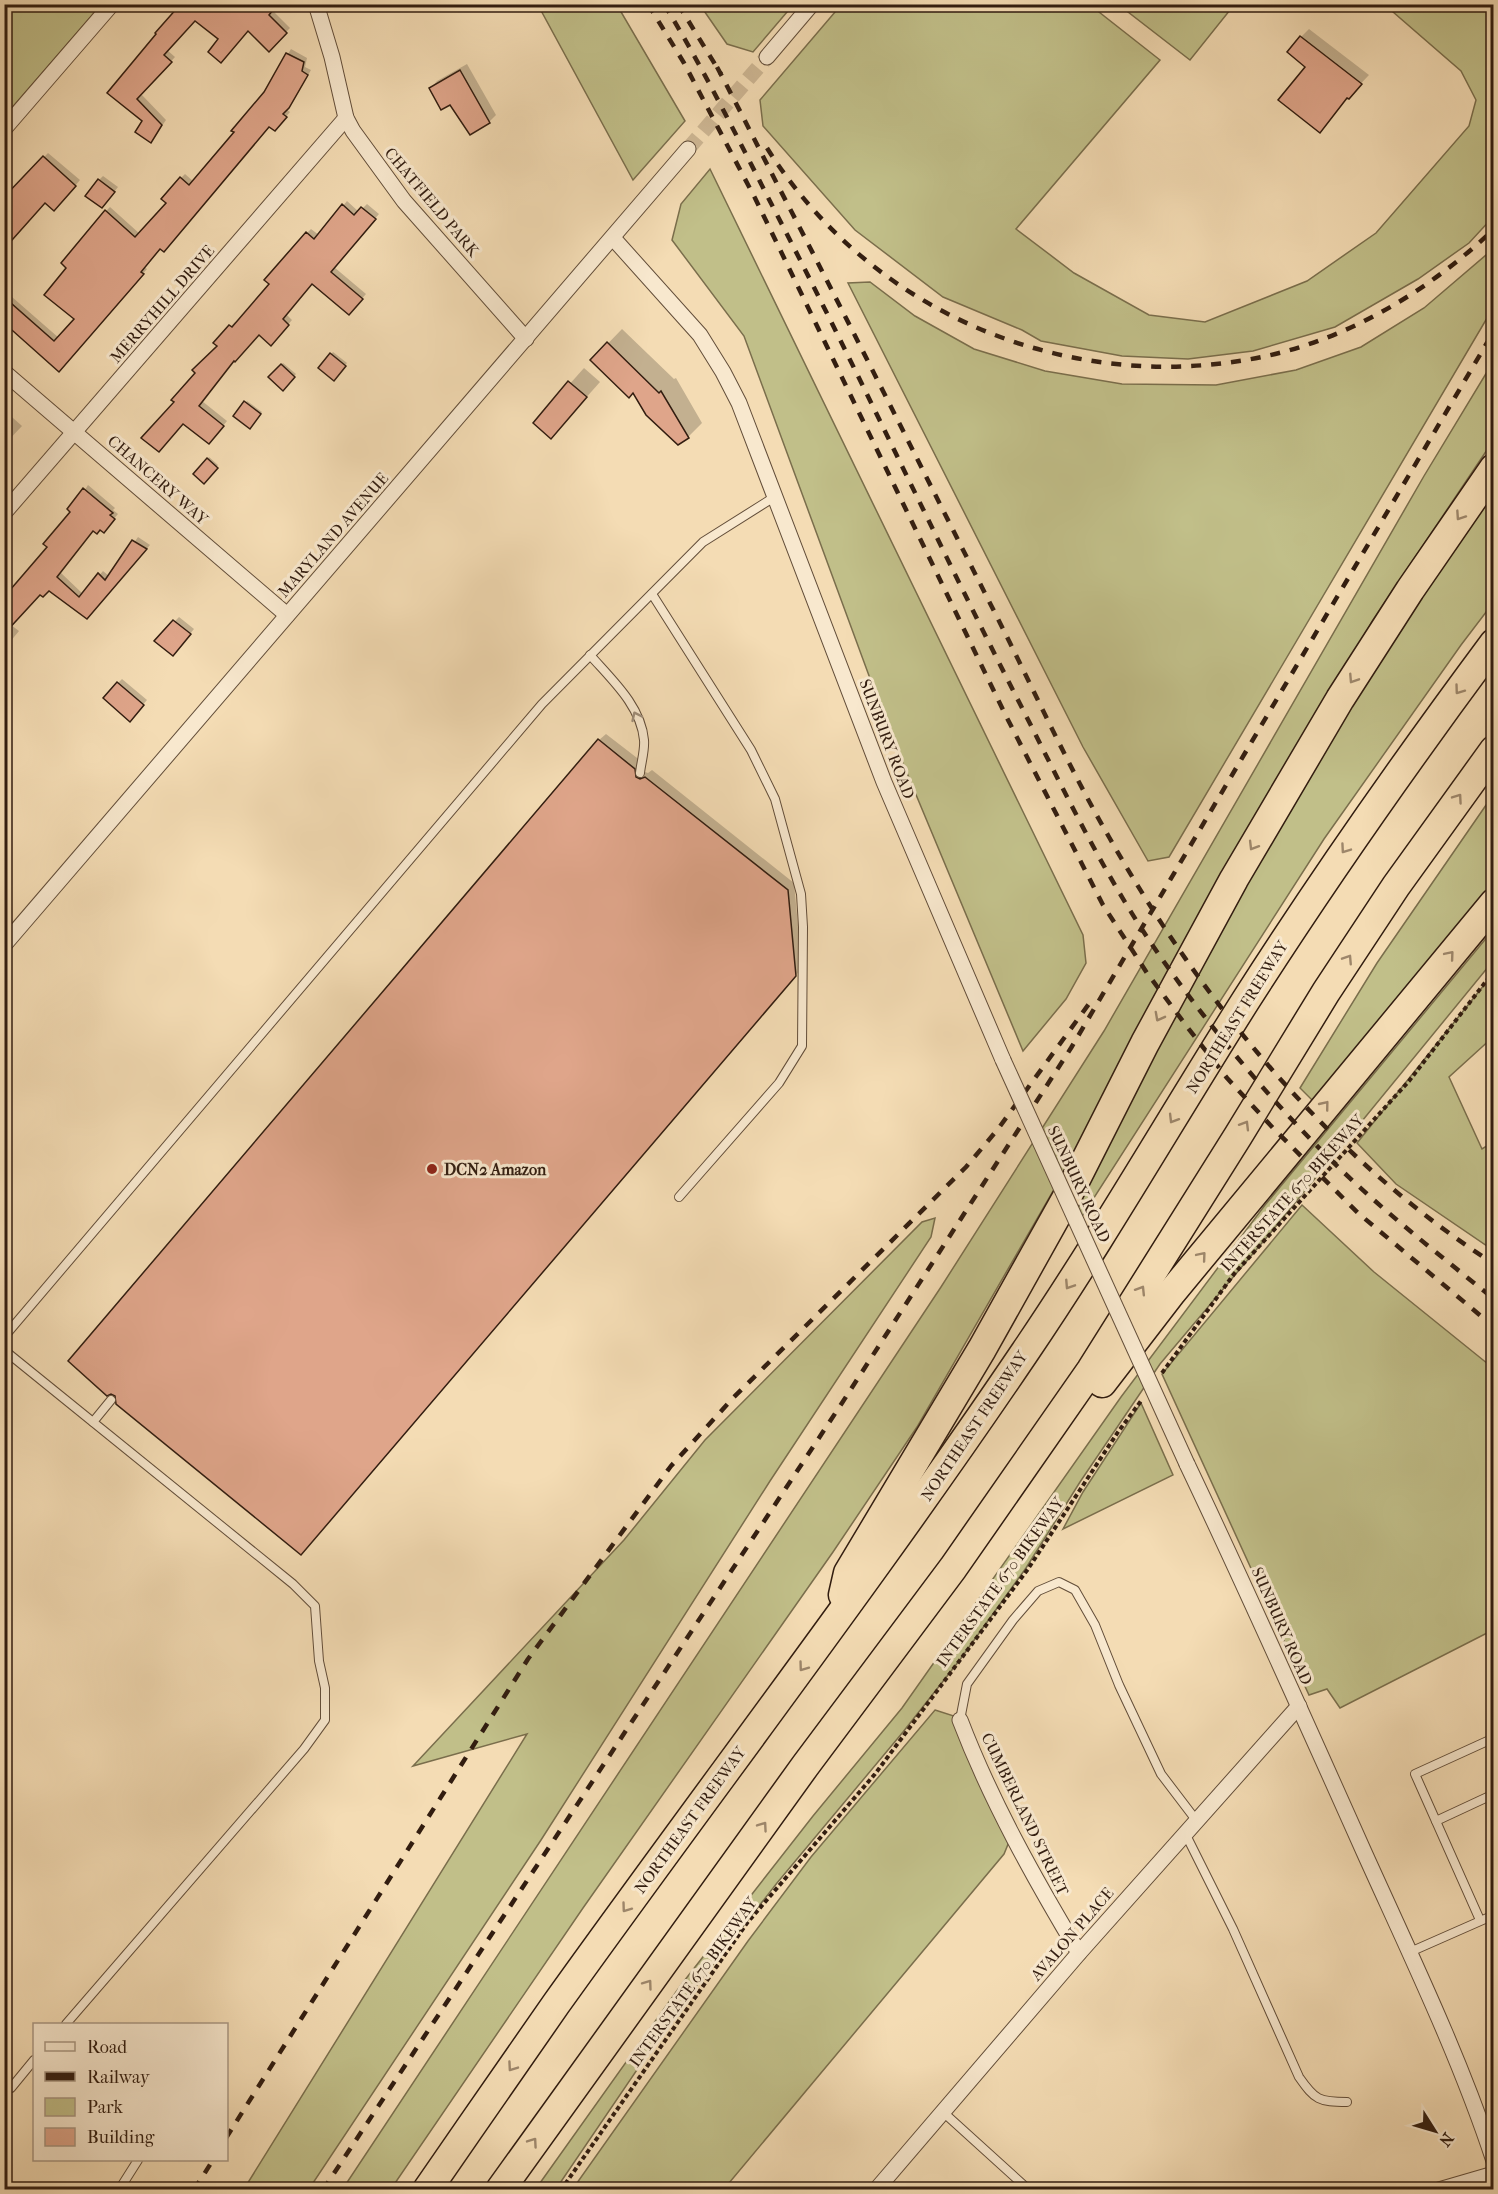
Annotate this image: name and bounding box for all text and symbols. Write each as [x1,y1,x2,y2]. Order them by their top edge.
street label: CHATFIELD PARK [381,144,484,262]
street label: MERRYHILL DRIVE [106,241,218,367]
street label: CHANCERY WAY [104,431,213,529]
street label: MARYLAND AVENUE [274,469,392,601]
one-way arrow [1456,510,1468,520]
one-way arrow [1349,673,1361,683]
street label: SUNBURY ROAD [855,676,919,802]
one-way arrow [1455,684,1466,695]
one-way arrow [632,711,644,722]
one-way arrow [1451,794,1462,805]
one-way arrow [1248,840,1260,850]
one-way arrow [1341,842,1352,853]
street label: NORTHEAST FREEWAY [1182,936,1292,1097]
one-way arrow [1442,951,1453,962]
one-way arrow [1340,955,1352,965]
one-way arrow [1155,1011,1166,1021]
one-way arrow [1318,1101,1329,1112]
street label: INTERSTATE 670 BIKEWAY [1216,1110,1368,1276]
one-way arrow [1168,1113,1180,1123]
one-way arrow [1238,1121,1250,1131]
street label: SUNBURY ROAD [1044,1123,1114,1245]
place label: DCN2 Amazon [444,1160,547,1179]
marker: DCN2 Amazon [425,1162,439,1176]
one-way arrow [1195,1252,1206,1263]
one-way arrow [1066,1278,1077,1289]
one-way arrow [1134,1286,1146,1296]
street label: NORTHEAST FREEWAY [917,1346,1032,1505]
street label: INTERSTATE 670 BIKEWAY [932,1493,1069,1671]
street label: SUNBURY ROAD [1248,1564,1316,1688]
one-way arrow [799,1660,810,1671]
street label: CUMBERLAND STREET [977,1730,1073,1899]
street label: NORTHEAST FREEWAY [630,1742,750,1897]
one-way arrow [756,1822,767,1833]
street label: AVALON PLACE [1026,1883,1118,1985]
street label: INTERSTATE 670 BIKEWAY [625,1893,762,2071]
one-way arrow [622,1902,633,1913]
one-way arrow [640,1979,651,1990]
legend [33,2023,228,2161]
text: Road [87,2037,127,2058]
one-way arrow [508,2060,519,2071]
text: Railway [87,2067,151,2088]
text: Park [87,2097,124,2118]
north arrow [1405,2101,1465,2161]
text: Building [87,2127,155,2148]
text: N [1435,2129,1458,2151]
one-way arrow [526,2137,537,2148]

